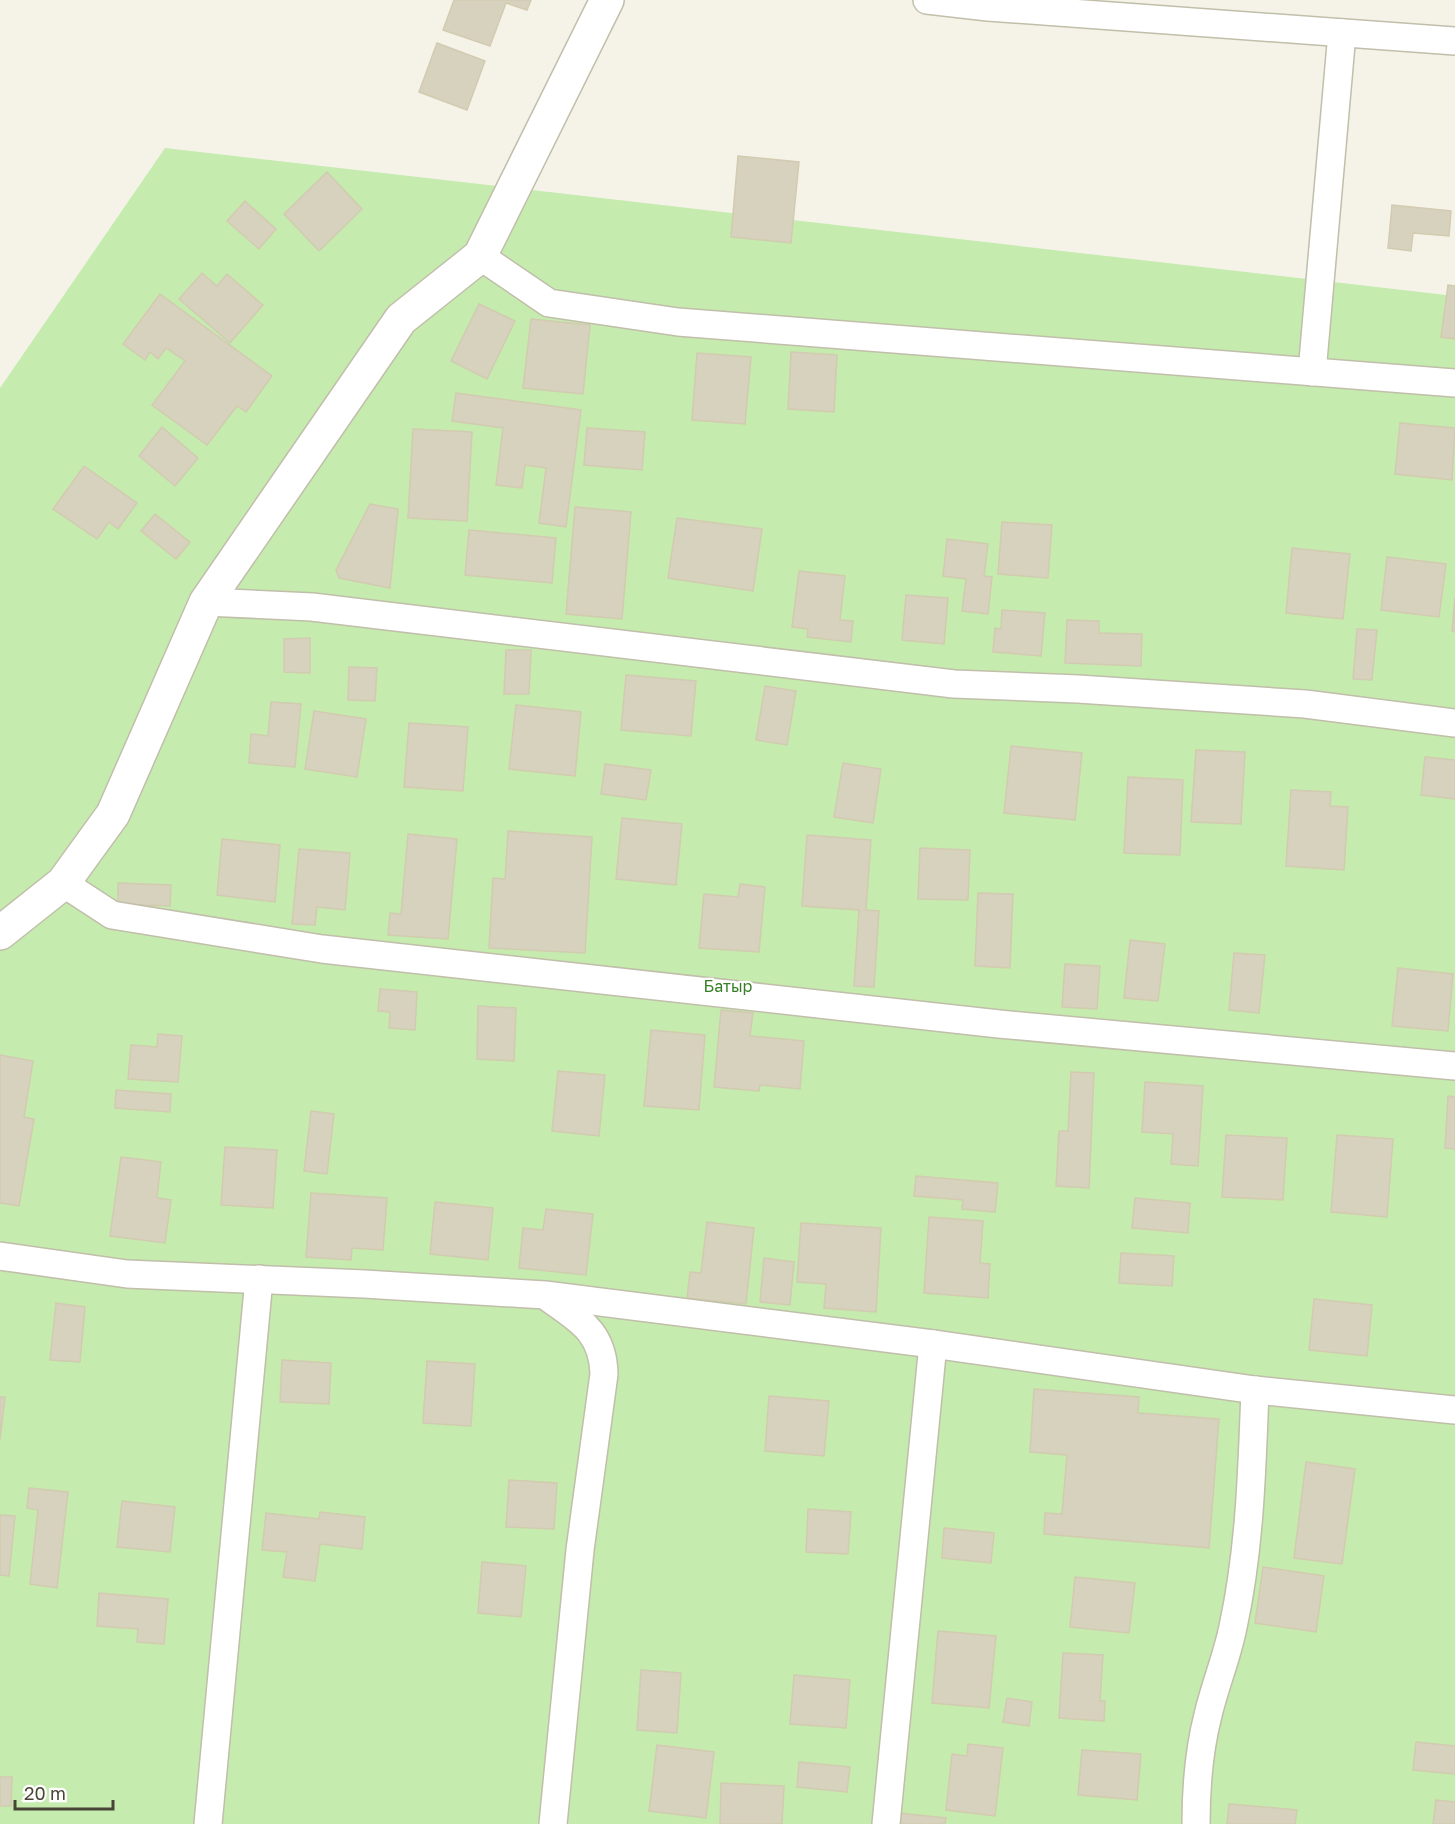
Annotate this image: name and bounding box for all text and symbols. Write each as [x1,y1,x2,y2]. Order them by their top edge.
park label: Батыр [704,976,753,996]
scale bar [15,1773,112,1811]
text: 20 m [24,1782,66,1804]

